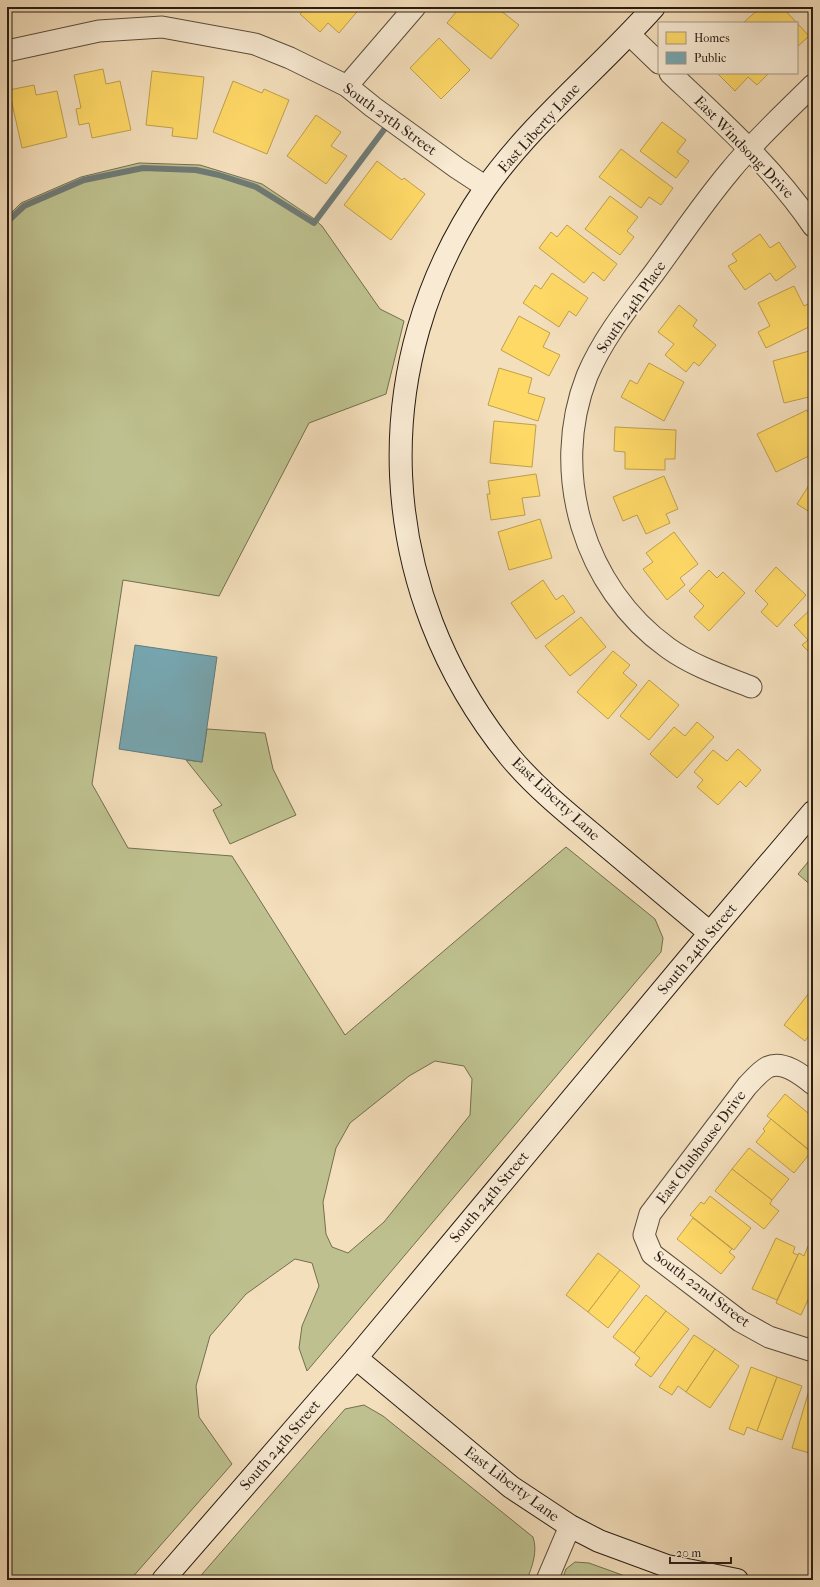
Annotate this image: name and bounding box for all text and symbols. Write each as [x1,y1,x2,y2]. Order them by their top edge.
legend [658,22,798,74]
text: Homes [694,31,730,45]
text: Public [694,51,726,65]
street label: South 25th Street [340,79,441,159]
street label: East Liberty Lane [494,79,584,176]
street label: East Windsong Drive [690,92,798,202]
street label: South 24th Place [593,257,670,357]
street label: East Liberty Lane [508,754,604,845]
street label: South 24th Street [654,899,741,998]
street label: East Clubhouse Drive [652,1086,750,1207]
street label: South 24th Street [446,1147,533,1246]
street label: South 22nd Street [650,1247,754,1331]
street label: South 24th Street [236,1396,325,1494]
street label: East Liberty Lane [461,1443,563,1526]
scale bar [670,1539,731,1565]
text: 20 m [676,1546,701,1560]

